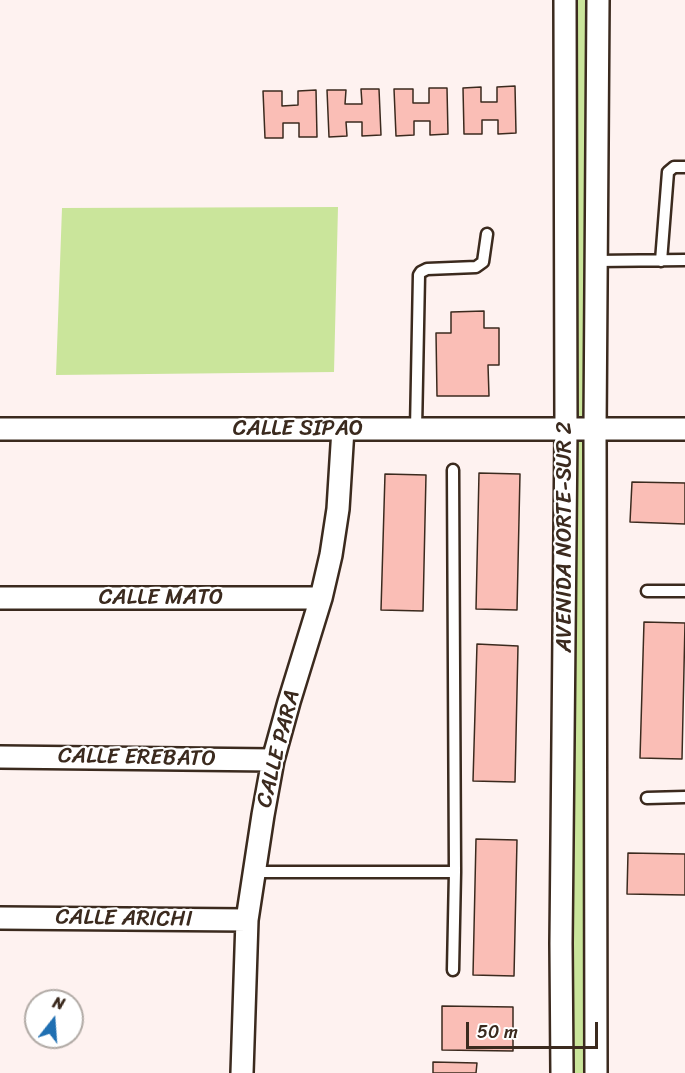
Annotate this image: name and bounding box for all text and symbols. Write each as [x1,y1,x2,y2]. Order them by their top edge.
street label: CALLE SIPAO [233,416,363,442]
street label: AVENIDA NORTE-SUR 2 [552,422,578,652]
street label: CALLE MATO [99,585,223,611]
street label: CALLE PARA [252,688,306,810]
street label: CALLE EREBATO [58,743,216,773]
street label: CALLE ARICHI [55,905,193,933]
text: N [49,988,68,1019]
north arrow [24,989,84,1049]
scale bar [469,1010,601,1048]
text: 50 m [477,1016,518,1048]

